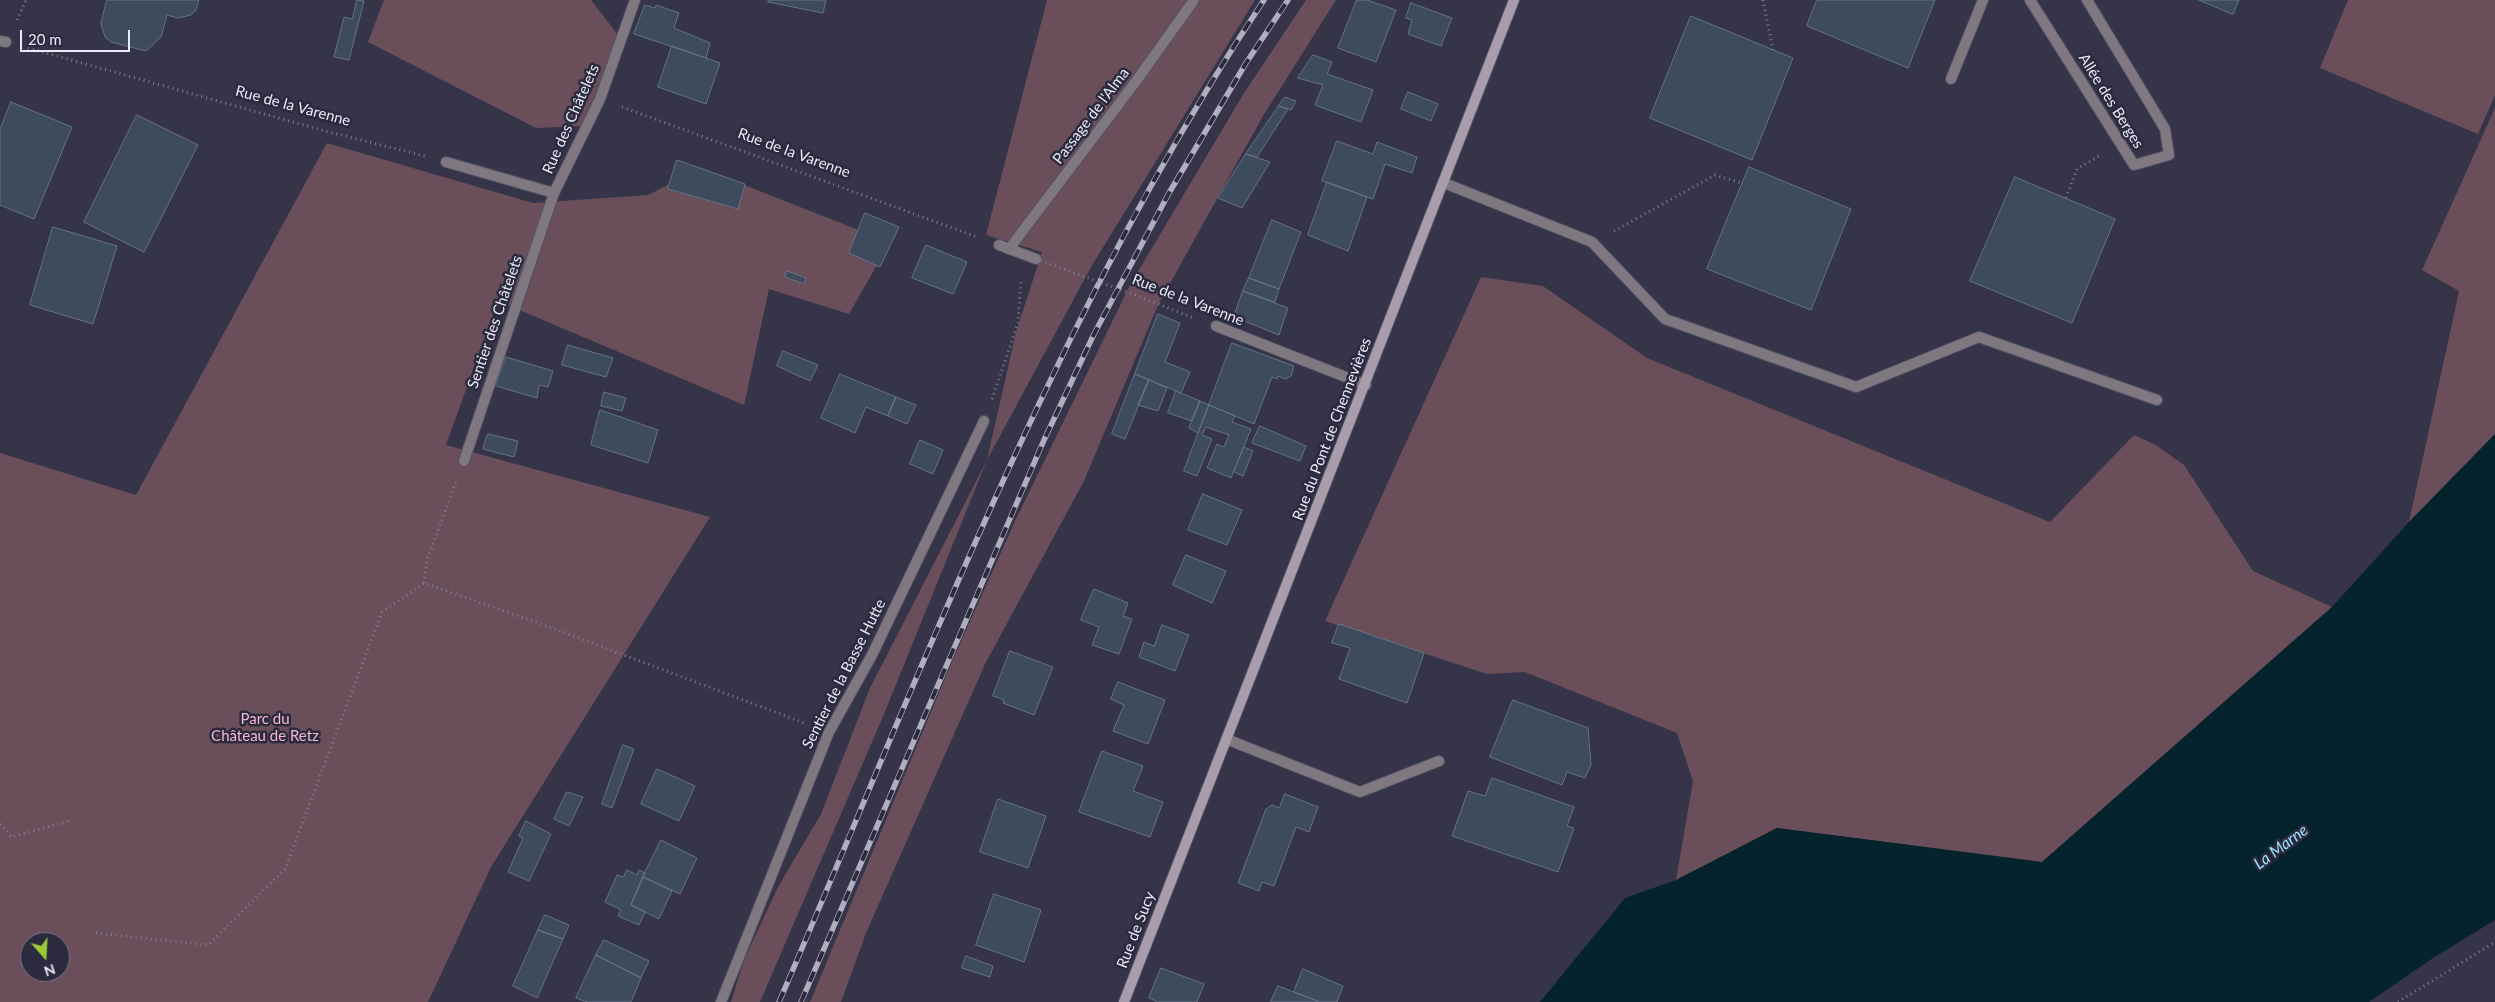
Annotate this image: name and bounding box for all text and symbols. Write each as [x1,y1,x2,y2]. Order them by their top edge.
scale bar [22,20,132,52]
text: 20 m [28,30,62,48]
street label: Allée des Berges [2075,50,2147,152]
street label: Rue des Châtelets [539,61,603,177]
street label: Passage de l'Alma [1049,64,1133,168]
street label: Rue de la Varenne [233,82,353,130]
street label: Rue de la Varenne [735,124,853,182]
street label: Sentier des Châtelets [464,253,526,391]
street label: Rue de la Varenne [1129,270,1247,330]
street label: Rue du Pont de Chennevières [1289,335,1375,523]
street label: Sentier de la Basse Hutte [798,596,890,752]
park label: Parc du Château de Retz [211,710,319,745]
water label: La Marne [2250,821,2312,873]
street label: Rue de Sucy [1113,889,1159,971]
north arrow [20,932,70,982]
text: N [42,961,58,981]

